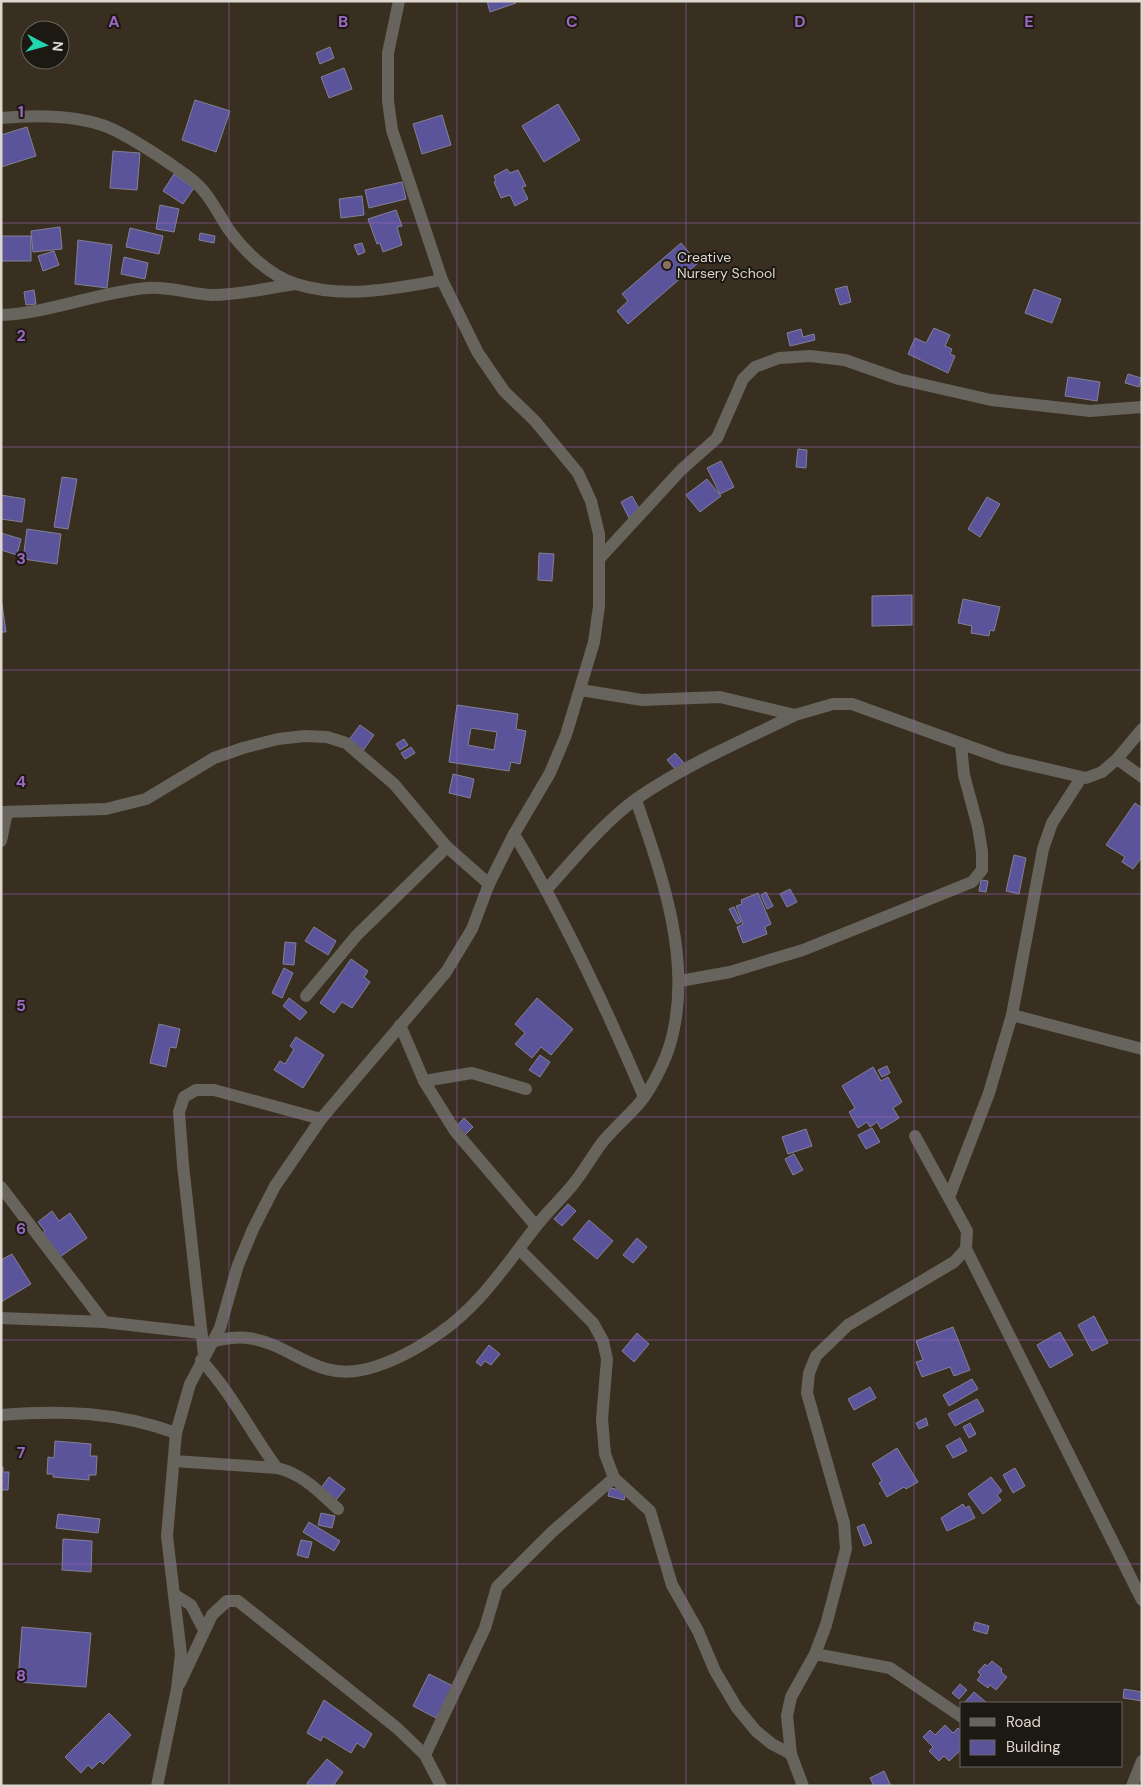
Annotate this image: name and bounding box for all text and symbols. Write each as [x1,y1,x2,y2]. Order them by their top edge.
text: A [108,11,120,32]
text: B [338,11,348,32]
text: C [566,11,578,32]
text: D [794,11,806,32]
text: E [1024,11,1034,32]
north arrow [20,20,70,70]
text: N [48,40,67,52]
text: 1 [18,101,24,122]
place label: Creative Nursery School [677,248,775,282]
marker: Creative Nursery School [661,259,673,271]
text: 2 [16,325,26,346]
text: 3 [16,548,26,569]
text: 4 [16,771,26,792]
text: 5 [16,995,26,1016]
text: 6 [16,1218,26,1239]
text: 7 [17,1442,26,1463]
text: 8 [16,1665,26,1686]
legend [960,1702,1123,1767]
text: Road [1006,1712,1041,1732]
text: Building [1006,1737,1061,1757]

